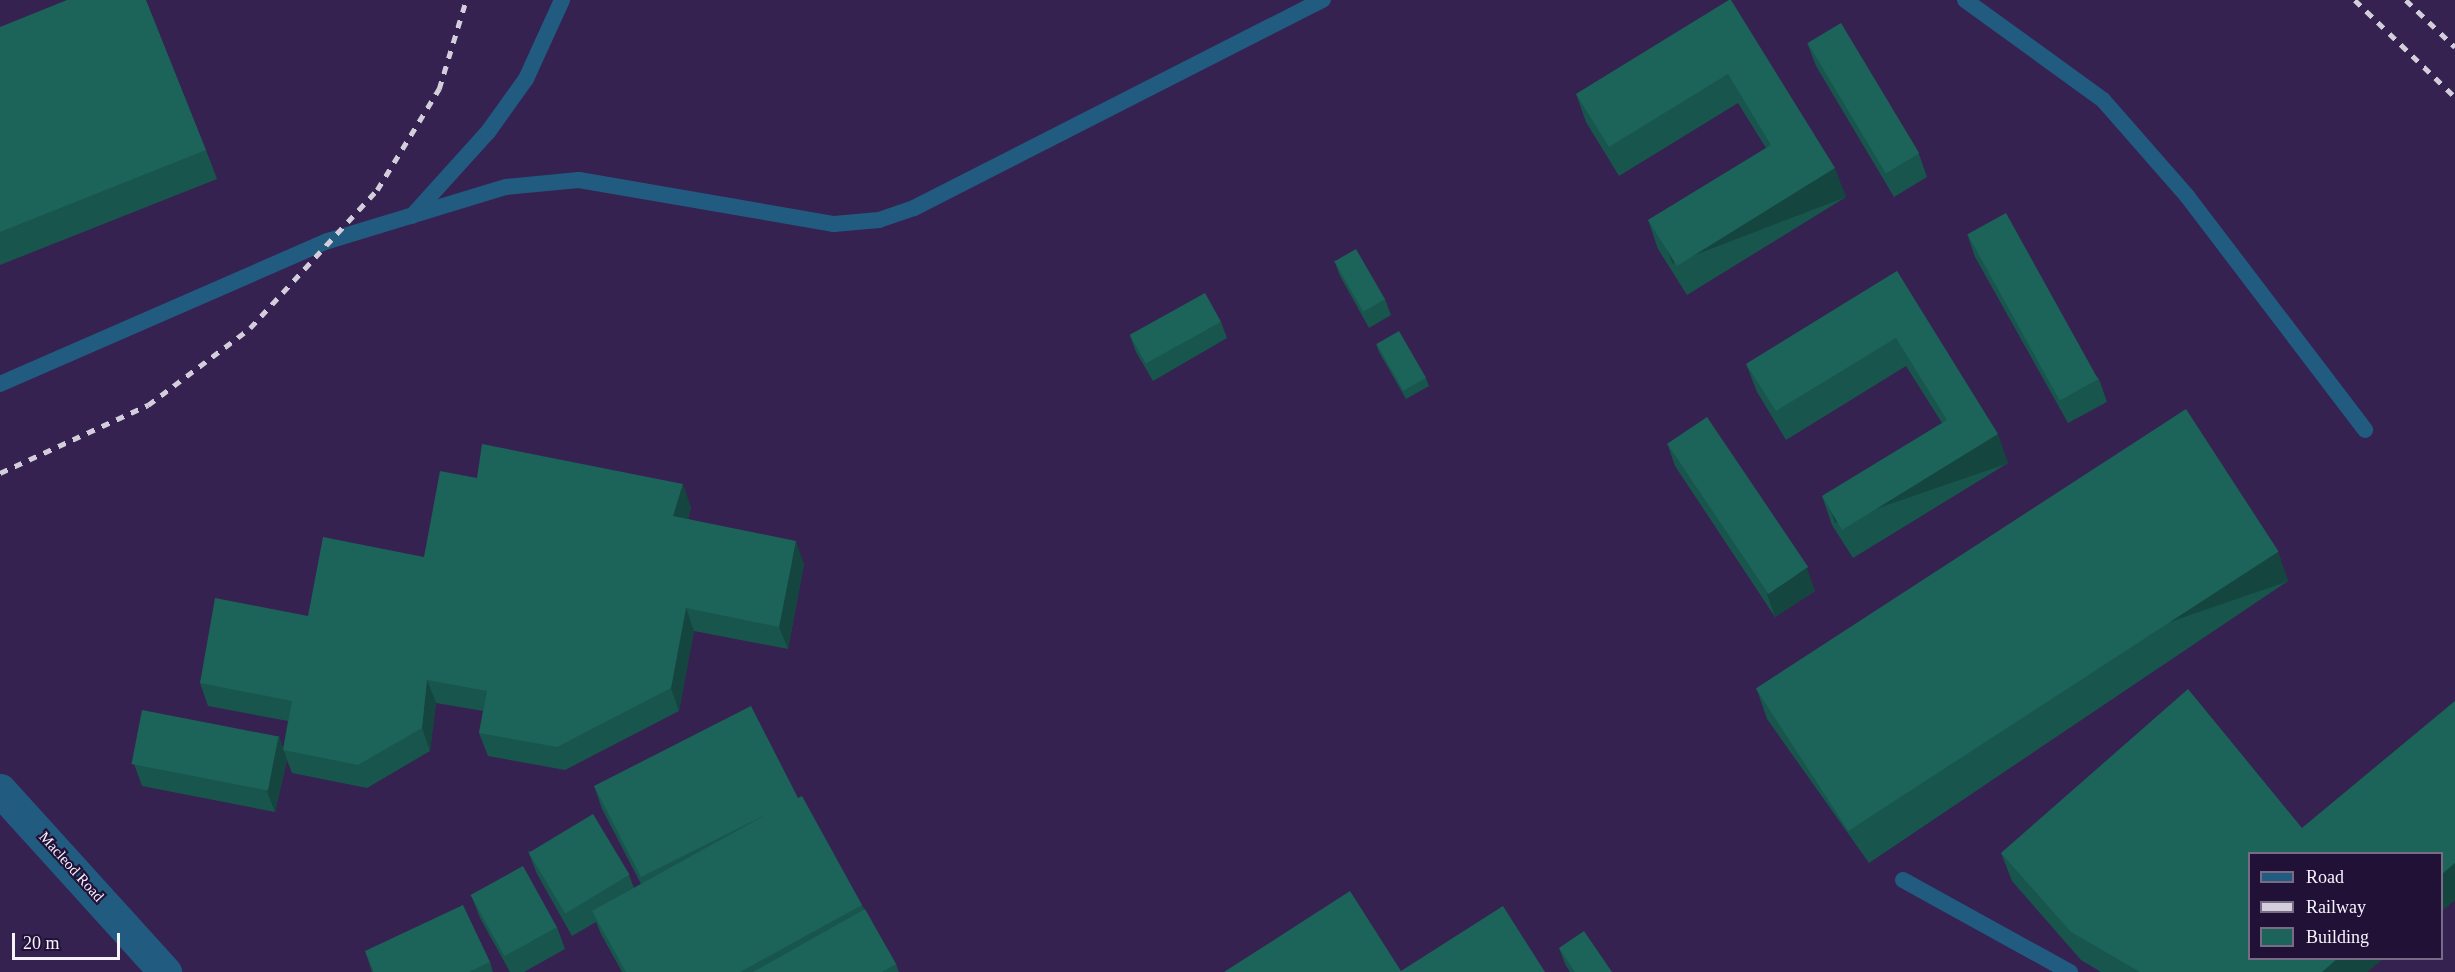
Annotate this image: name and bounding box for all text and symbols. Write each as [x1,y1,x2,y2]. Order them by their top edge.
street label: Macleod Road [35,828,107,906]
legend [2248,852,2443,960]
text: Road [2306,867,2344,887]
text: Railway [2306,897,2366,917]
scale bar [15,921,123,959]
text: Building [2306,927,2369,947]
text: 20 m [23,933,60,953]

